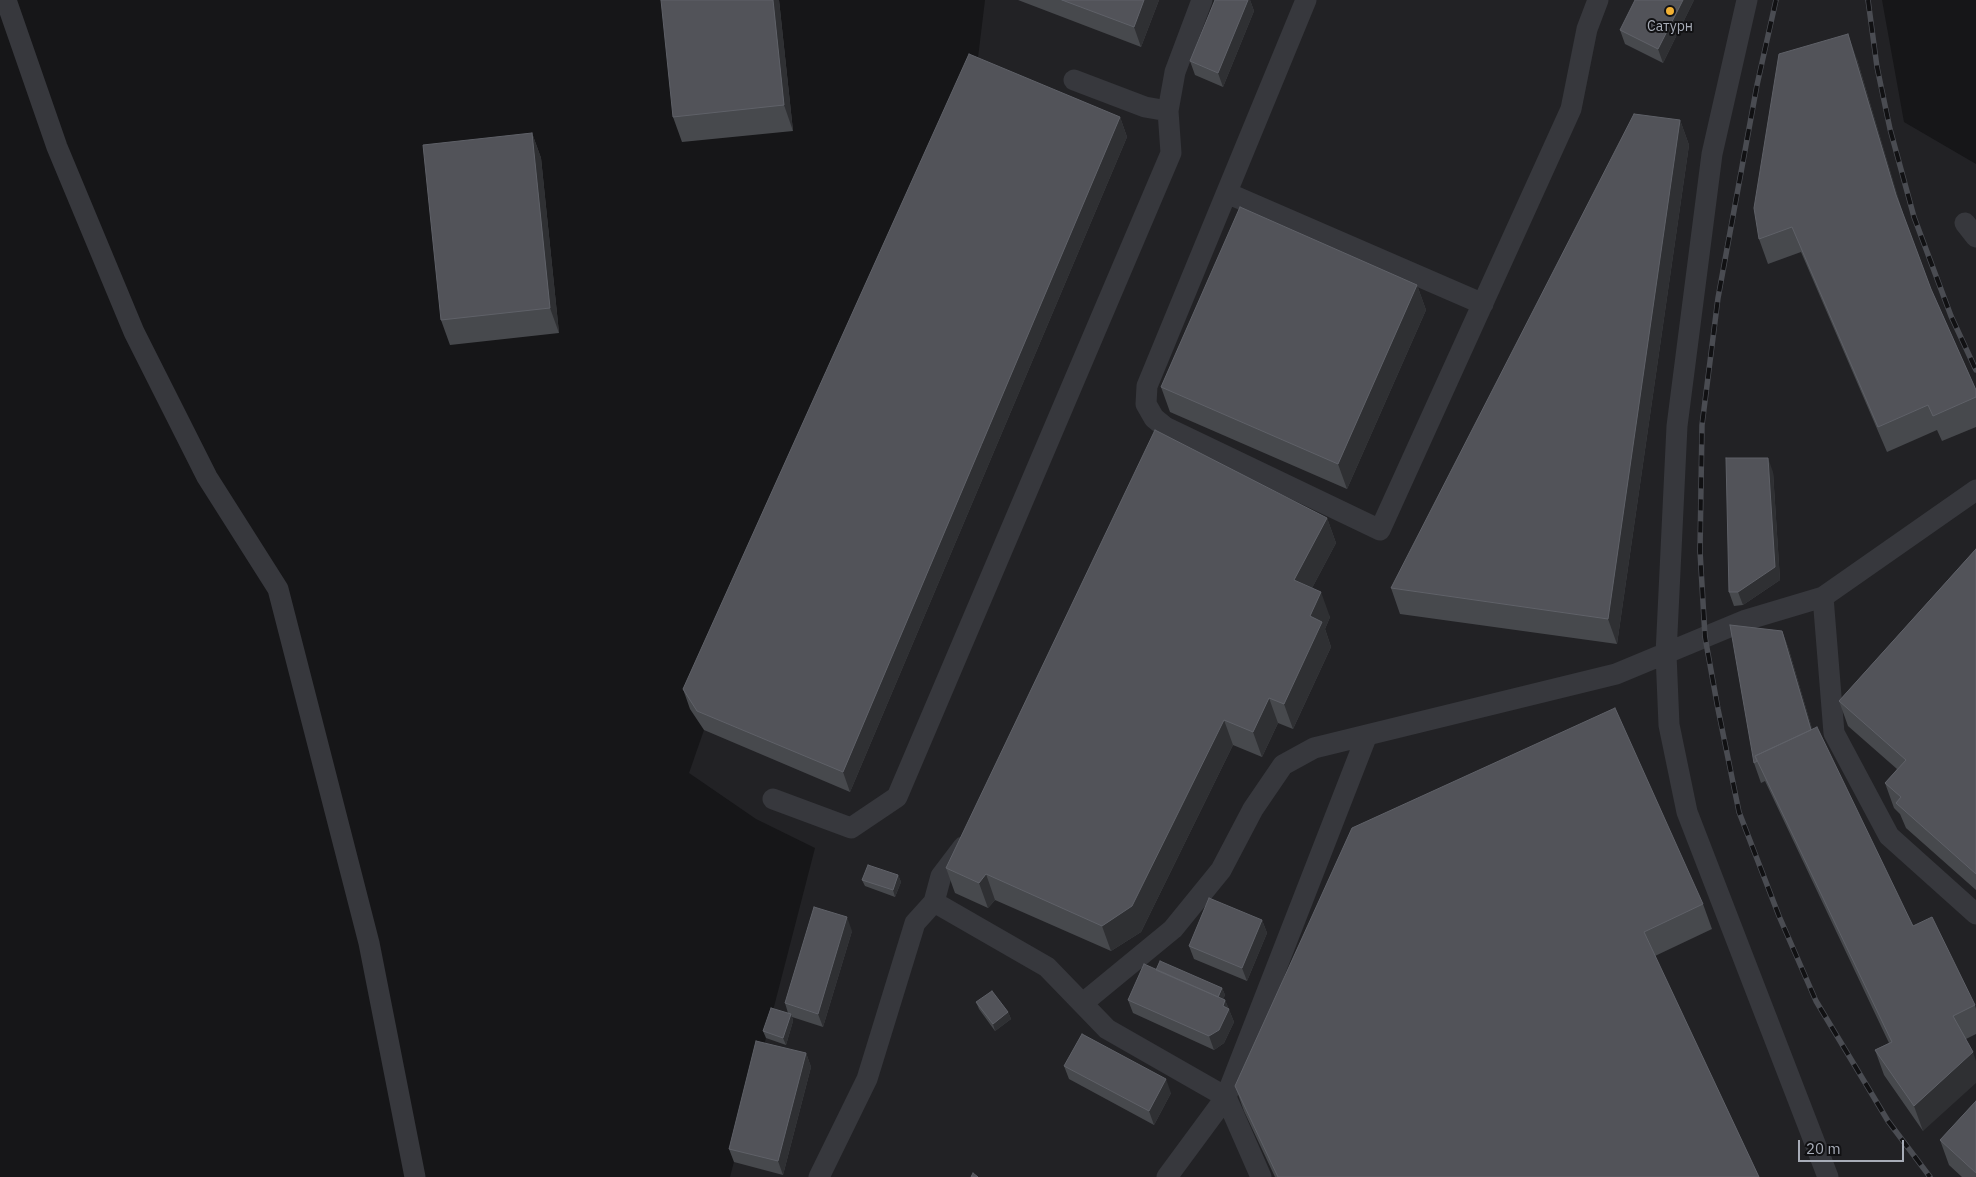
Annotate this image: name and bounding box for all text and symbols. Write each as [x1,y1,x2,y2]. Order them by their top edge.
marker: Сатурн [1664,5,1676,17]
place label: Сатурн [1647,19,1693,35]
scale bar [1801,1130,1907,1162]
text: 20 m [1806,1139,1841,1158]

